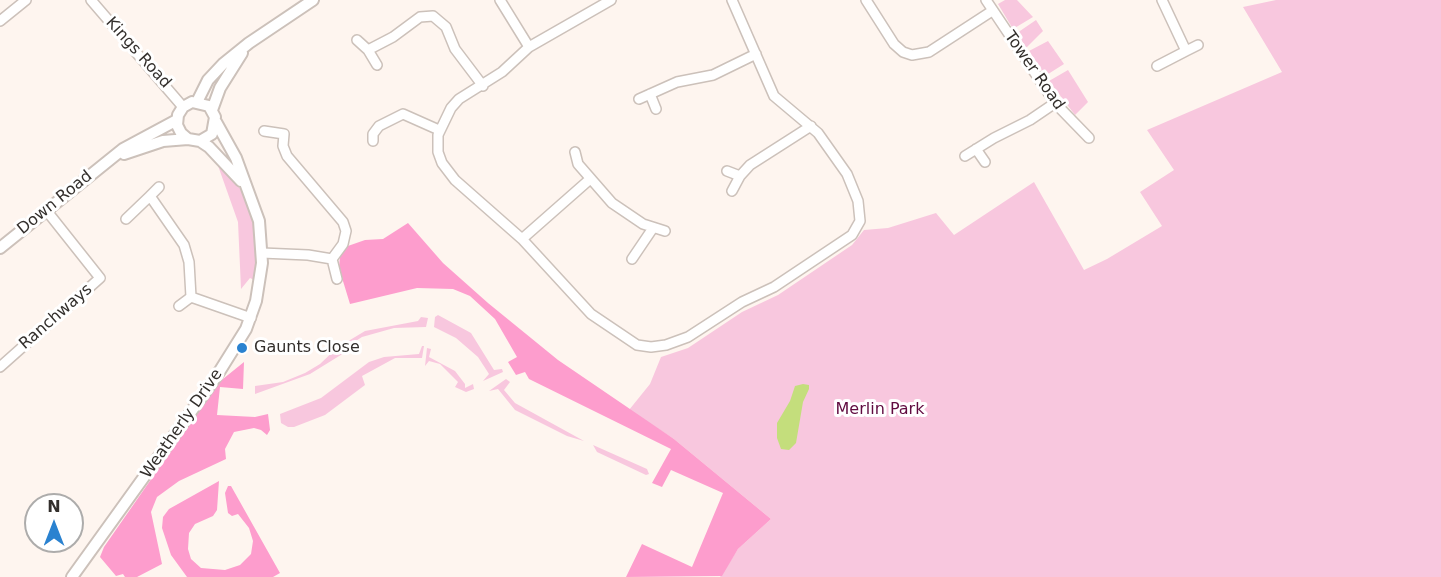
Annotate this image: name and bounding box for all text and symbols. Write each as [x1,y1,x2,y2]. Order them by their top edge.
street label: Kings Road [101,14,175,92]
street label: Tower Road [1000,28,1068,114]
street label: Down Road [14,167,96,239]
street label: Ranchways [16,280,96,354]
place label: Gaunts Close [254,338,360,358]
marker: Gaunts Close [235,341,249,355]
street label: Weatherly Drive [137,366,227,482]
park label: Merlin Park [836,400,924,420]
north arrow [24,493,84,553]
text: N [47,497,61,516]

